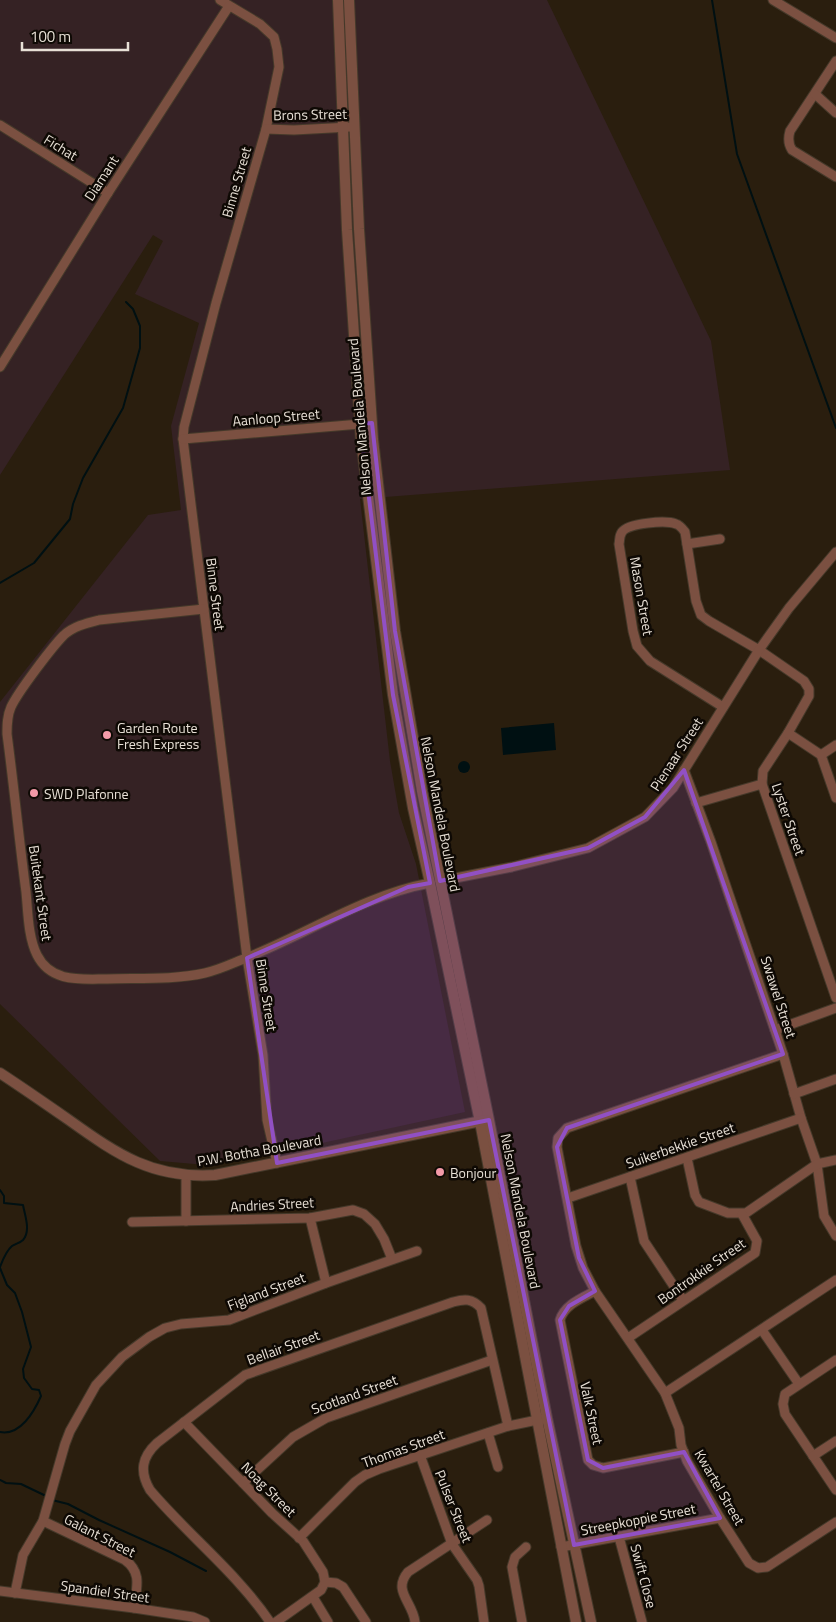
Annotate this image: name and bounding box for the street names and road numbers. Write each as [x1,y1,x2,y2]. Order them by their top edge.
street label: Brons Street [273,103,347,125]
street label: Fichat [40,129,82,165]
street label: Binne Street [216,144,256,220]
street label: Diamant [79,151,124,205]
street label: Nelson Mandela Boulevard [342,338,376,496]
street label: Aanloop Street [232,403,321,431]
street label: Mason Street [625,555,659,637]
street label: Binne Street [201,557,231,632]
street label: Pienaar Street [644,713,708,795]
street label: Nelson Mandela Boulevard [416,735,466,893]
street label: Lyster Street [767,780,811,858]
street label: Buitekant Street [24,844,58,942]
street label: Swawel Street [756,953,802,1041]
street label: Binne Street [251,957,283,1033]
street label: Suikerbekkie Street [623,1117,737,1173]
street label: P.W. Botha Boulevard [195,1129,323,1171]
street label: Nelson Mandela Boulevard [496,1132,546,1290]
street label: Andries Street [230,1191,315,1217]
street label: Bontrokkie Street [653,1233,749,1309]
street label: Figland Street [224,1266,308,1315]
street label: Bellair Street [244,1324,322,1370]
street label: Scotland Street [308,1369,400,1419]
street label: Valk Street [575,1380,609,1447]
street label: Thomas Street [359,1423,447,1473]
street label: Kwartel Street [690,1445,750,1529]
street label: Noag Street [237,1457,301,1521]
street label: Pulser Street [430,1467,478,1546]
street label: Streepkoppie Street [579,1498,697,1540]
street label: Galant Street [61,1508,139,1562]
street label: Swift Close [625,1542,663,1610]
street label: Spandiel Street [59,1574,151,1608]

